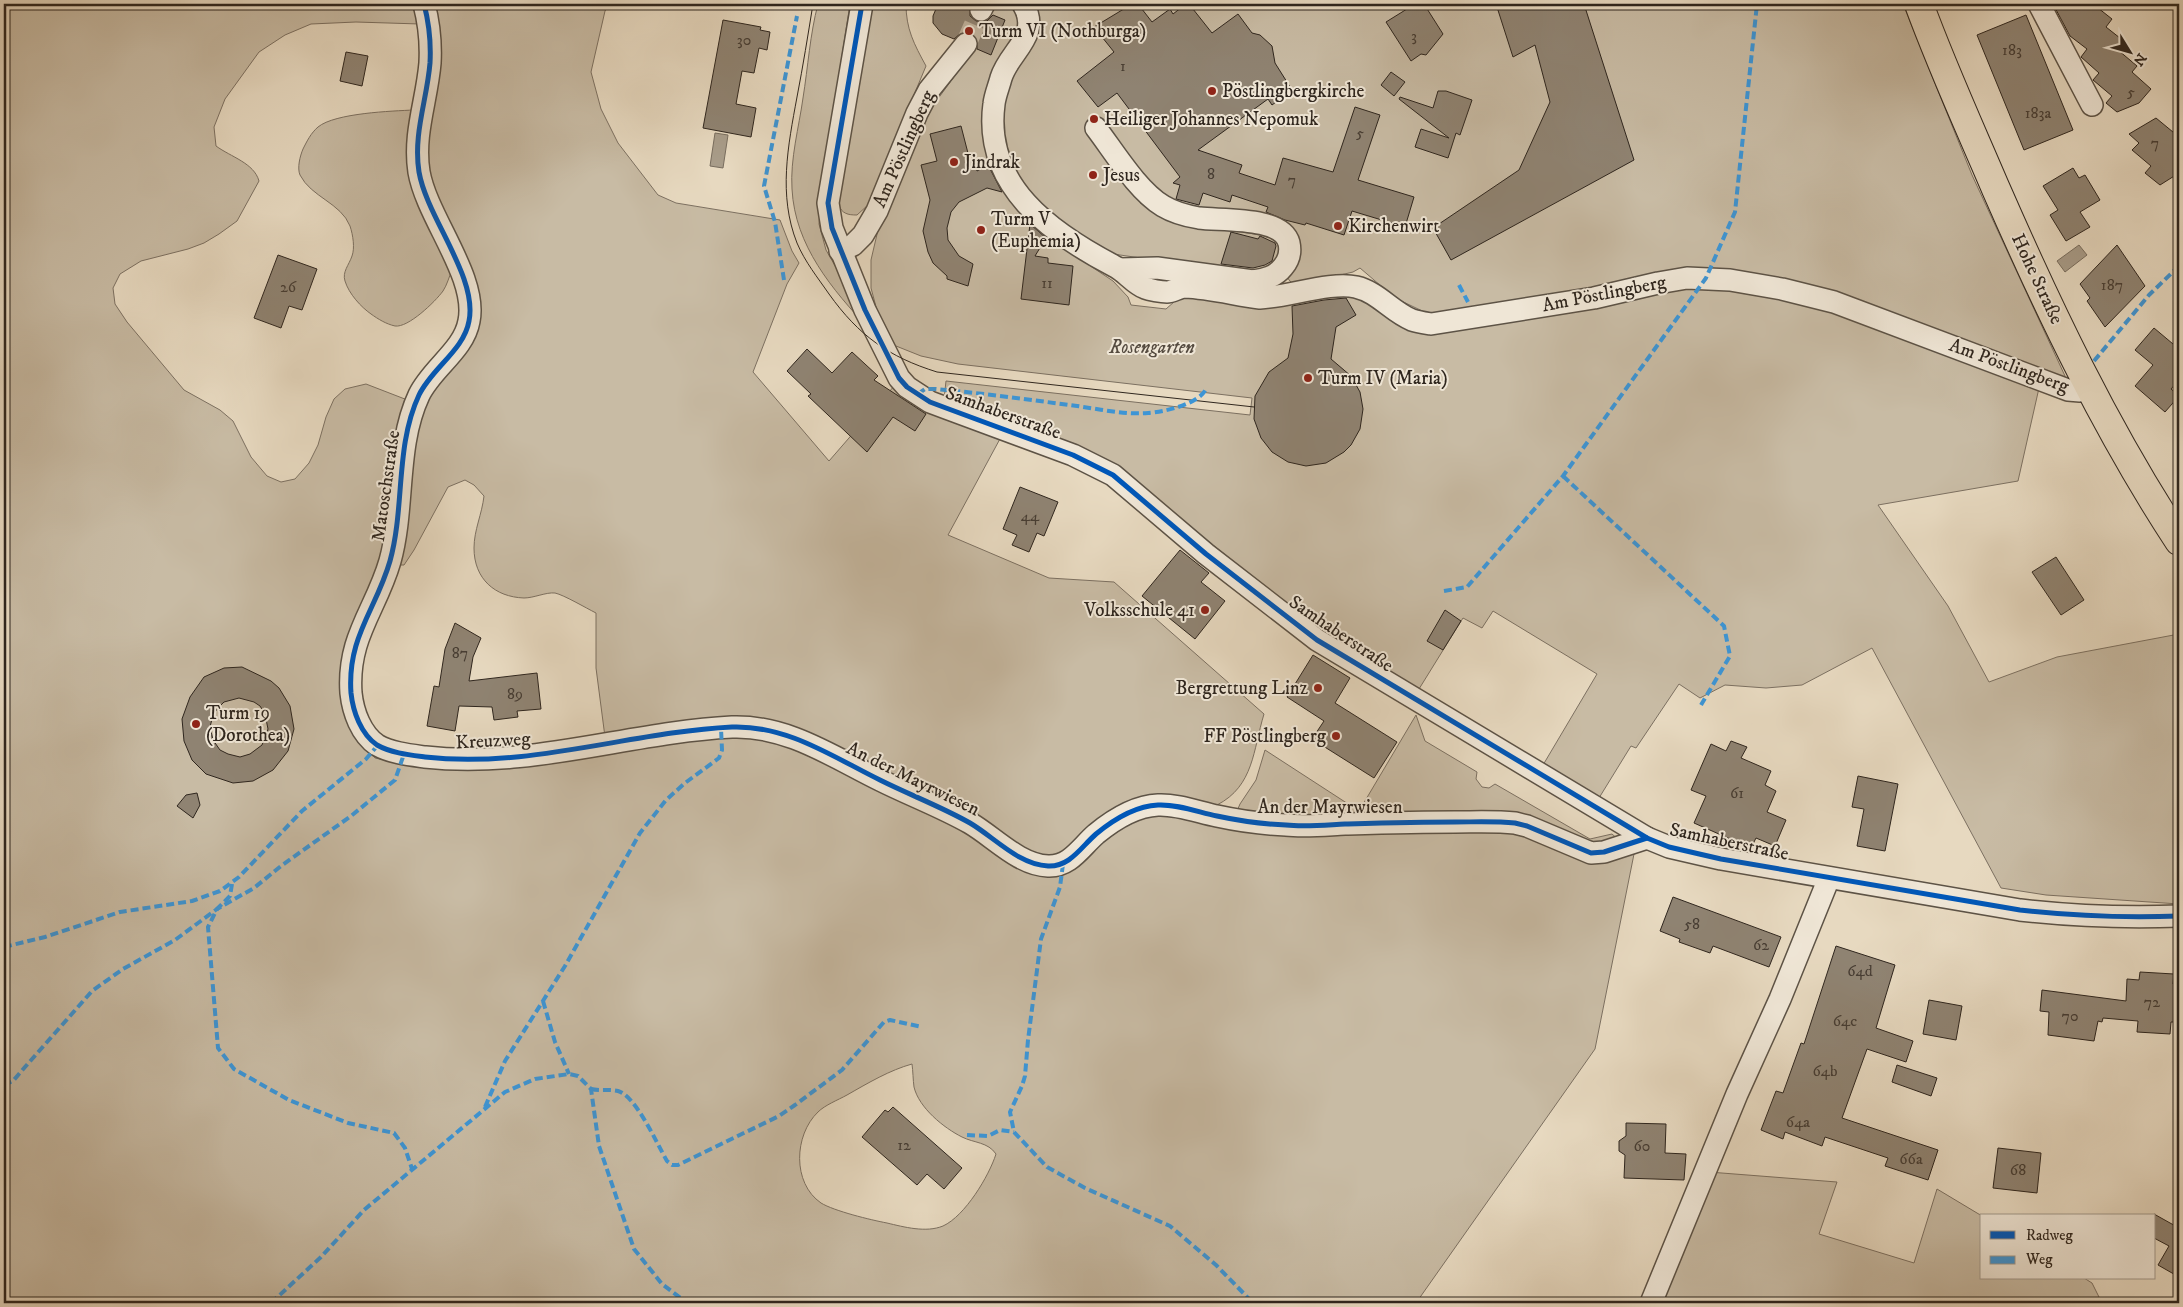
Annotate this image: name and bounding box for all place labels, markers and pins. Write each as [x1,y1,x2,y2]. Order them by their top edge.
place label: Turm VI (Nothburga) [979,20,1146,43]
marker: Turm VI (Nothburga) [963,25,975,37]
place label: Pöstlingbergkirche [1222,80,1365,103]
marker: Pöstlingbergkirche [1206,85,1218,97]
place label: Heiliger Johannes Nepomuk [1104,108,1319,131]
marker: Heiliger Johannes Nepomuk [1088,113,1100,125]
place label: Jindrak [962,151,1021,174]
marker: Jindrak [948,156,960,168]
place label: Jesus [1101,164,1140,187]
marker: Jesus [1087,169,1099,181]
place label: Turm V (Euphemia) [991,208,1081,253]
place label: Kirchenwirt [1348,215,1439,238]
marker: Kirchenwirt [1332,220,1344,232]
marker: Turm V (Euphemia) [975,224,987,236]
place label: Turm IV (Maria) [1318,367,1448,390]
marker: Turm IV (Maria) [1302,372,1314,384]
place label: Volksschule 41 [1083,599,1195,622]
marker: Volksschule 41 [1199,604,1211,616]
place label: Bergrettung Linz [1176,677,1308,700]
marker: Bergrettung Linz [1312,682,1324,694]
place label: Turm 19 (Dorothea) [206,702,290,747]
marker: Turm 19 (Dorothea) [190,718,202,730]
place label: FF Pöstlingberg [1203,725,1327,748]
marker: FF Pöstlingberg [1330,730,1342,742]

